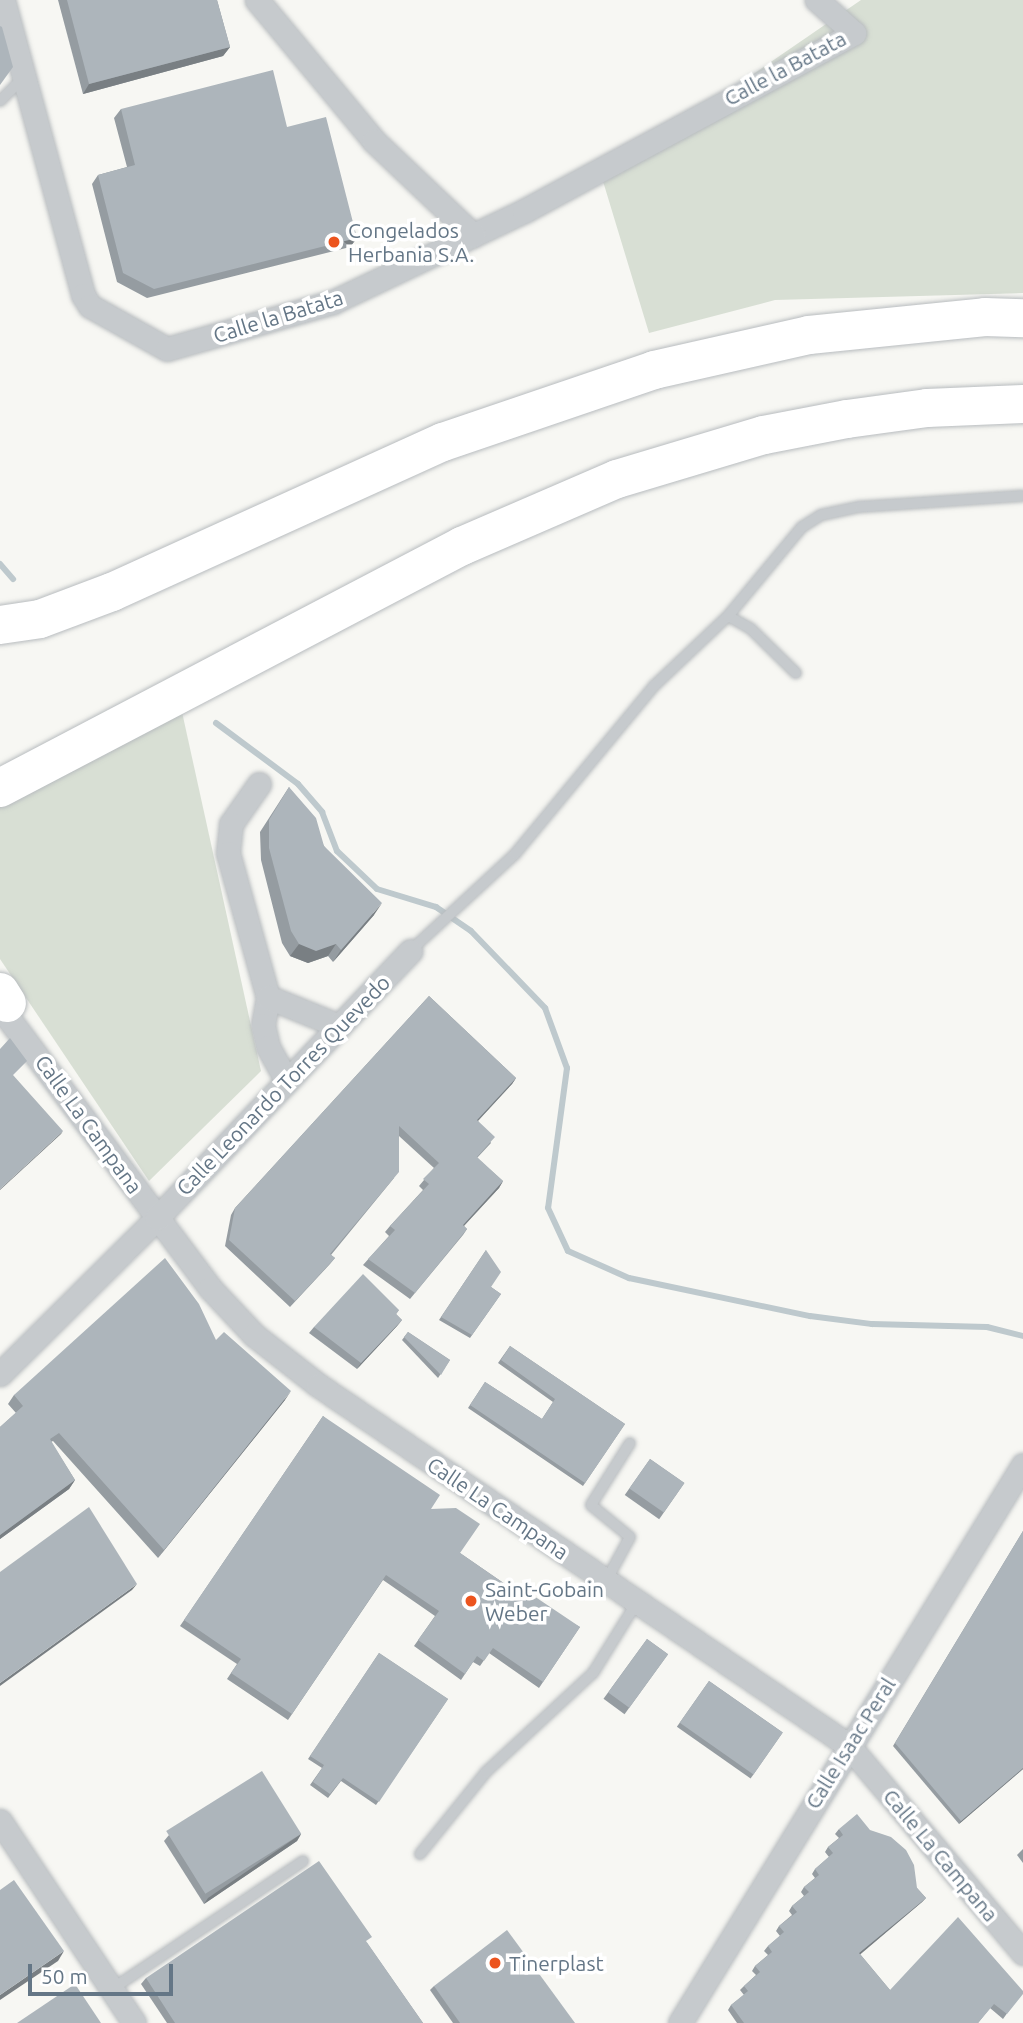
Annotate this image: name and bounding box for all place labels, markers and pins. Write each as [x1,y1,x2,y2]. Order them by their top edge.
place label: Congelados Herbania S.A. [348,217,474,267]
marker: Congelados Herbania S.A. [326,234,342,250]
place label: Saint-Gobain Weber [485,1576,604,1626]
marker: Saint-Gobain Weber [463,1593,479,1609]
place label: Tinerplast [509,1950,604,1976]
marker: Tinerplast [487,1955,503,1971]

